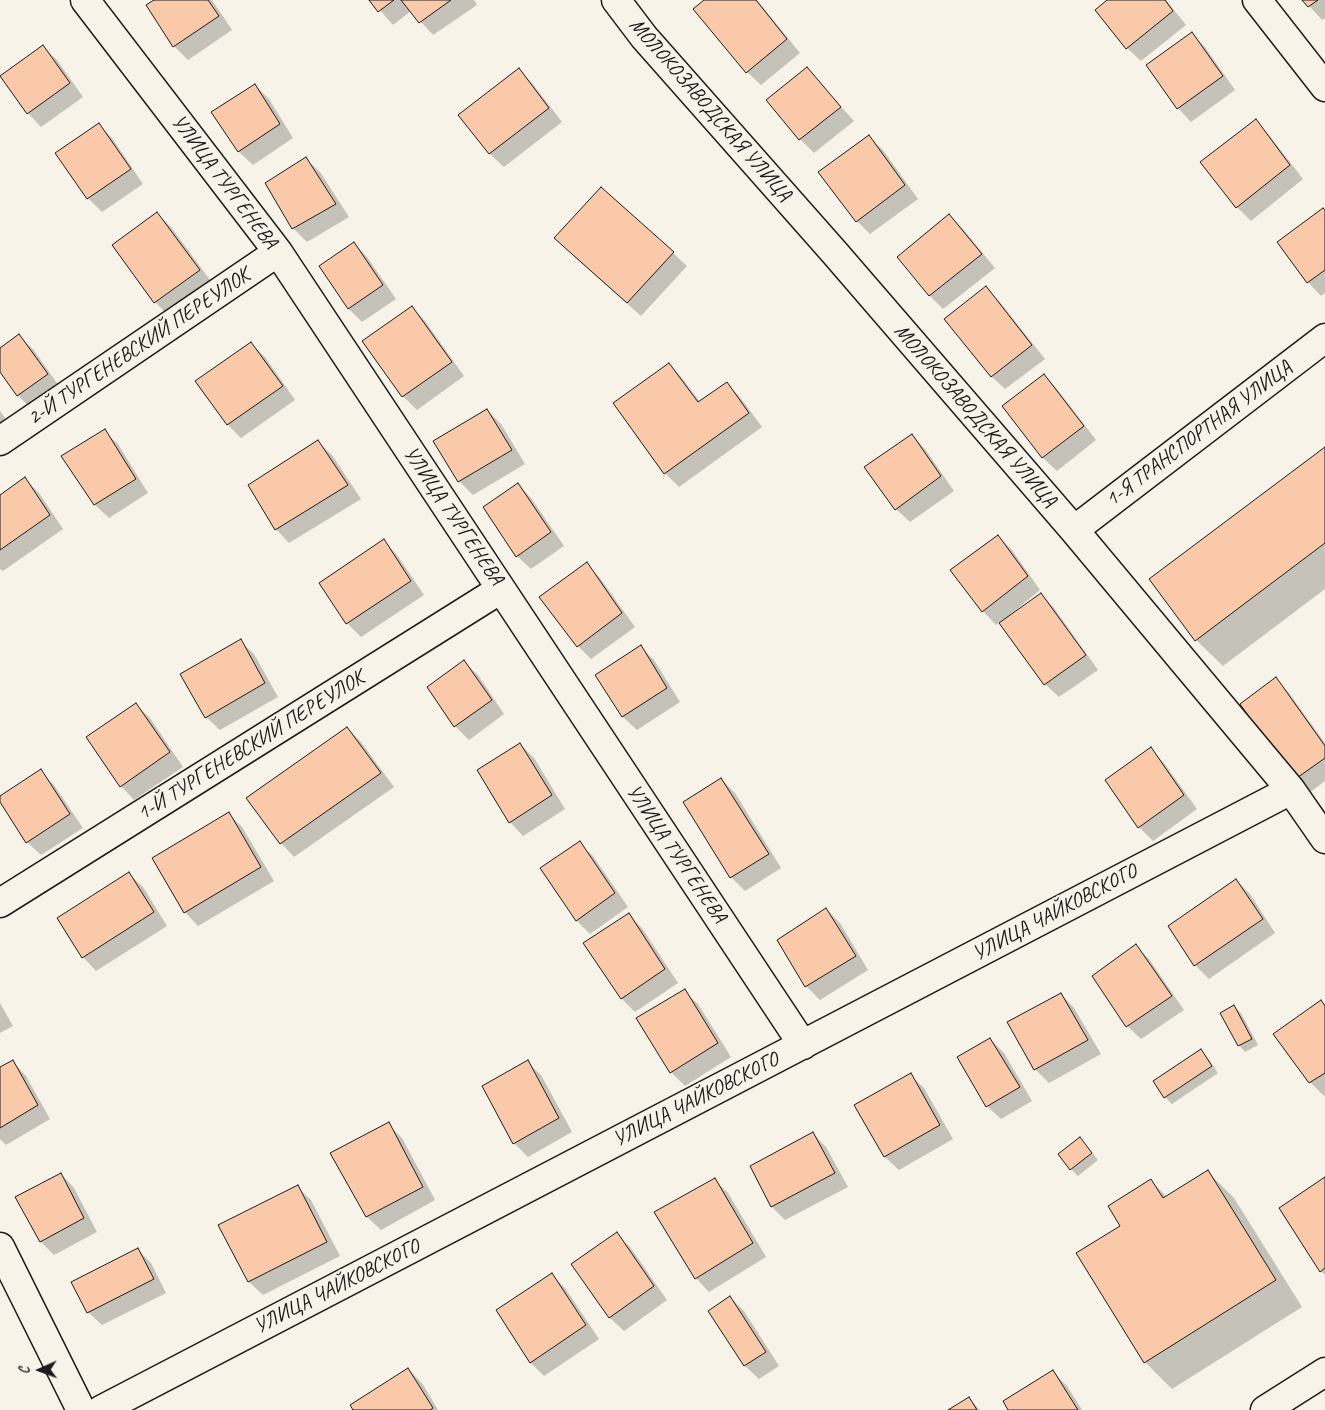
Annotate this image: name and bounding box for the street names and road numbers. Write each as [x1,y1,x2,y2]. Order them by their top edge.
street label: МОЛОКОЗАВОДСКАЯ УЛИЦА [623,13,797,207]
street label: УЛИЦА ТУРГЕНЕВА [165,110,283,254]
street label: 2-Й ТУРГЕНЕВСКИЙ ПЕРЕУЛОК [23,263,255,431]
street label: МОЛОКОЗАВОДСКАЯ УЛИЦА [888,319,1062,513]
street label: 1-Я ТРАНСПОРТНАЯ УЛИЦА [1101,356,1297,512]
street label: УЛИЦА ТУРГЕНЕВА [397,442,509,590]
street label: 1-Й ТУРГЕНЕВСКИЙ ПЕРЕУЛОК [133,666,369,826]
street label: УЛИЦА ТУРГЕНЕВА [620,780,732,928]
street label: УЛИЦА ЧАЙКОВСКОГО [968,859,1142,967]
street label: УЛИЦА ЧАЙКОВСКОГО [609,1047,783,1153]
street label: УЛИЦА ЧАЙКОВСКОГО [250,1234,424,1340]

